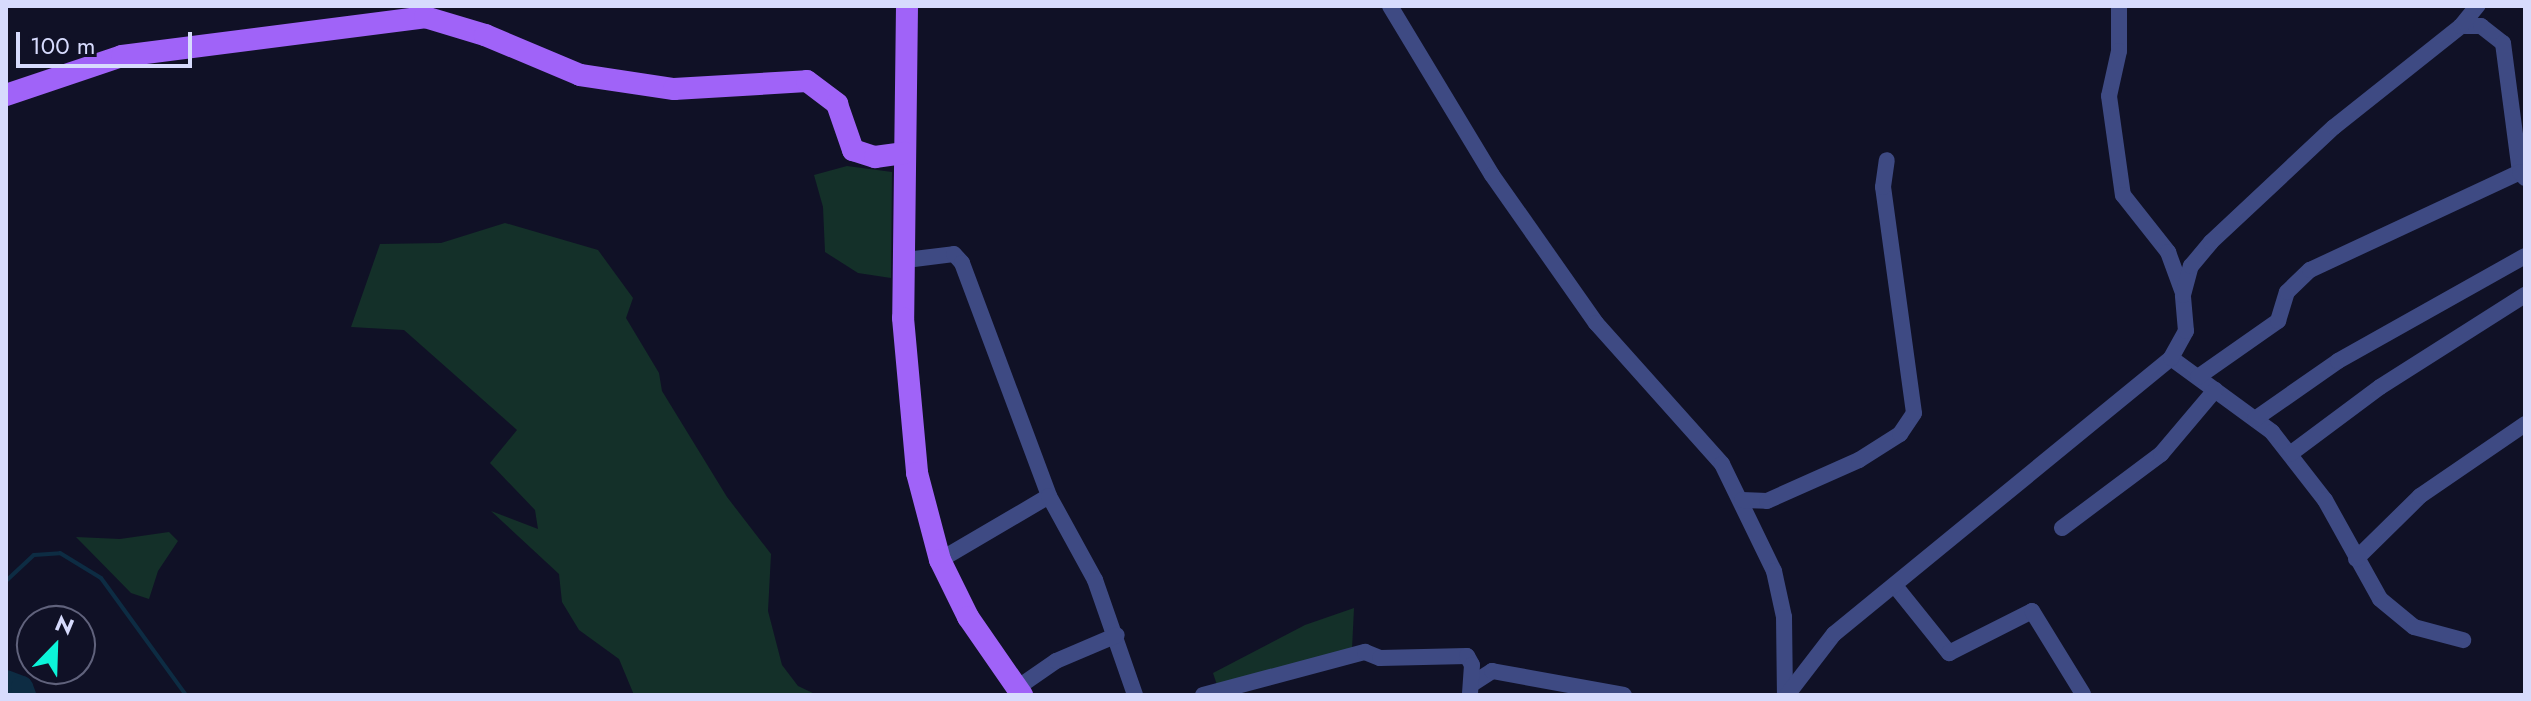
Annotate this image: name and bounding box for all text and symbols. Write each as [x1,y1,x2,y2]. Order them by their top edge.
scale bar [20,16,196,66]
text: 100 m [30,28,96,63]
north arrow [16,605,96,685]
text: N [50,607,79,643]

